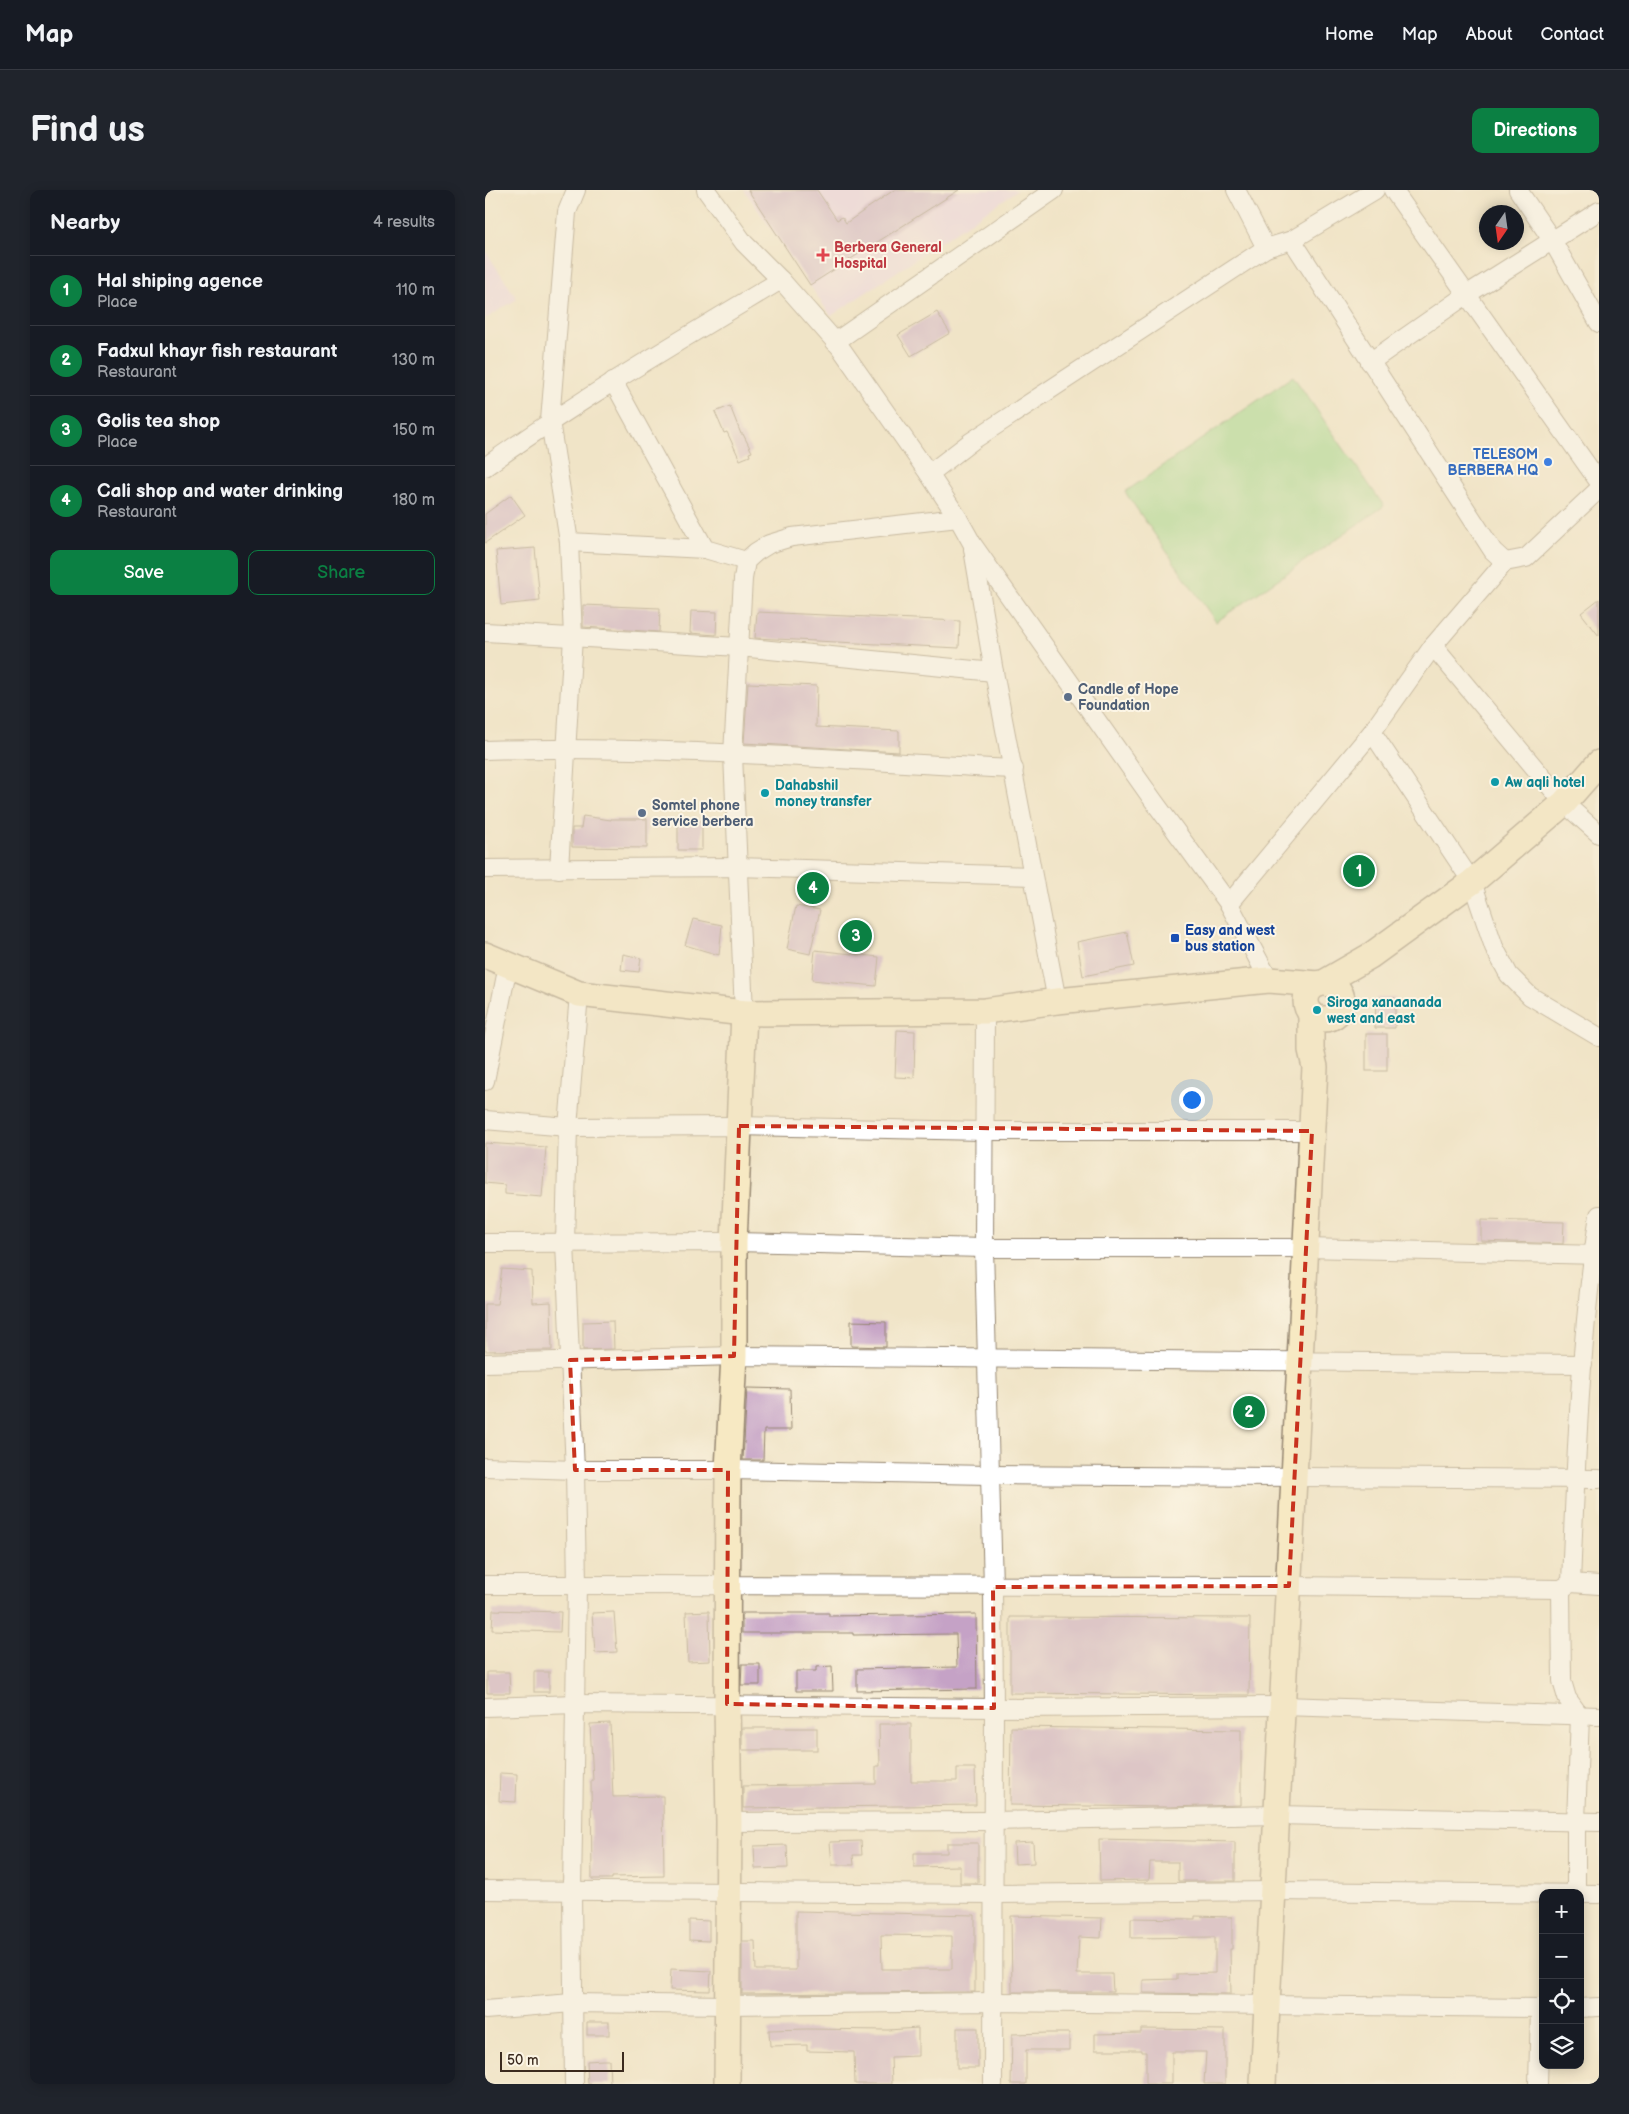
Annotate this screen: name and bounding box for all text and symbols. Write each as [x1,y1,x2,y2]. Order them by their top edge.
text: Map [25,20,73,49]
text: Home [1325,24,1374,45]
text: Map [1402,24,1438,45]
text: About [1466,24,1513,45]
text: Contact [1541,24,1604,45]
button: Directions [1472,108,1599,153]
text: Find us [30,109,145,152]
north arrow [1479,205,1524,250]
text: Nearby [50,210,120,235]
text: 4 results [373,213,435,232]
place label: Berbera General Hospital [834,239,942,272]
marker: Berbera General Hospital [816,248,830,262]
text: Hal shiping agence [97,270,263,293]
text: 1 [63,281,69,300]
text: 110 m [396,281,435,300]
text: Place [97,293,138,312]
text: Fadxul khayr fish restaurant [97,340,337,363]
text: 2 [61,351,71,370]
text: 130 m [392,351,435,370]
text: Restaurant [97,363,177,382]
text: Golis tea shop [97,410,220,433]
text: 3 [61,421,71,440]
text: 150 m [393,421,435,440]
text: Place [97,433,138,452]
place label: TELESOM BERBERA HQ [1448,446,1538,479]
marker: TELESOM BERBERA HQ [1542,456,1554,468]
text: Cali shop and water drinking [97,480,343,503]
text: 4 [61,491,71,510]
text: 180 m [393,491,435,510]
text: Restaurant [97,503,177,522]
button: Save [50,550,238,595]
button: Share [248,550,435,595]
place label: Candle of Hope Foundation [1078,681,1179,714]
marker: Candle of Hope Foundation [1062,691,1074,703]
place label: Aw aqli hotel [1504,774,1585,791]
marker: Aw aqli hotel [1489,776,1501,788]
place label: Dahabshil money transfer [775,777,872,810]
marker: Dahabshil money transfer [759,787,771,799]
place label: Somtel phone service berbera [652,797,754,830]
marker: Somtel phone service berbera [636,807,648,819]
pin: 1 [1343,852,1375,890]
pin: 4 [797,869,829,907]
pin: 3 [840,917,872,955]
place label: Easy and west bus station [1185,922,1275,955]
marker: Easy and west bus station [1169,932,1181,944]
place label: Siroga xanaanada west and east [1327,994,1442,1027]
marker: Siroga xanaanada west and east [1311,1004,1323,1016]
your location [1179,1087,1205,1113]
pin: 2 [1233,1393,1265,1431]
map controls [1539,1889,1584,2069]
button: + [1539,1889,1584,1934]
button: − [1539,1934,1584,1979]
button: locate [1539,1979,1584,2024]
button: layers [1539,2024,1584,2069]
scale bar [500,2049,624,2072]
text: 50 m [507,2052,539,2069]

